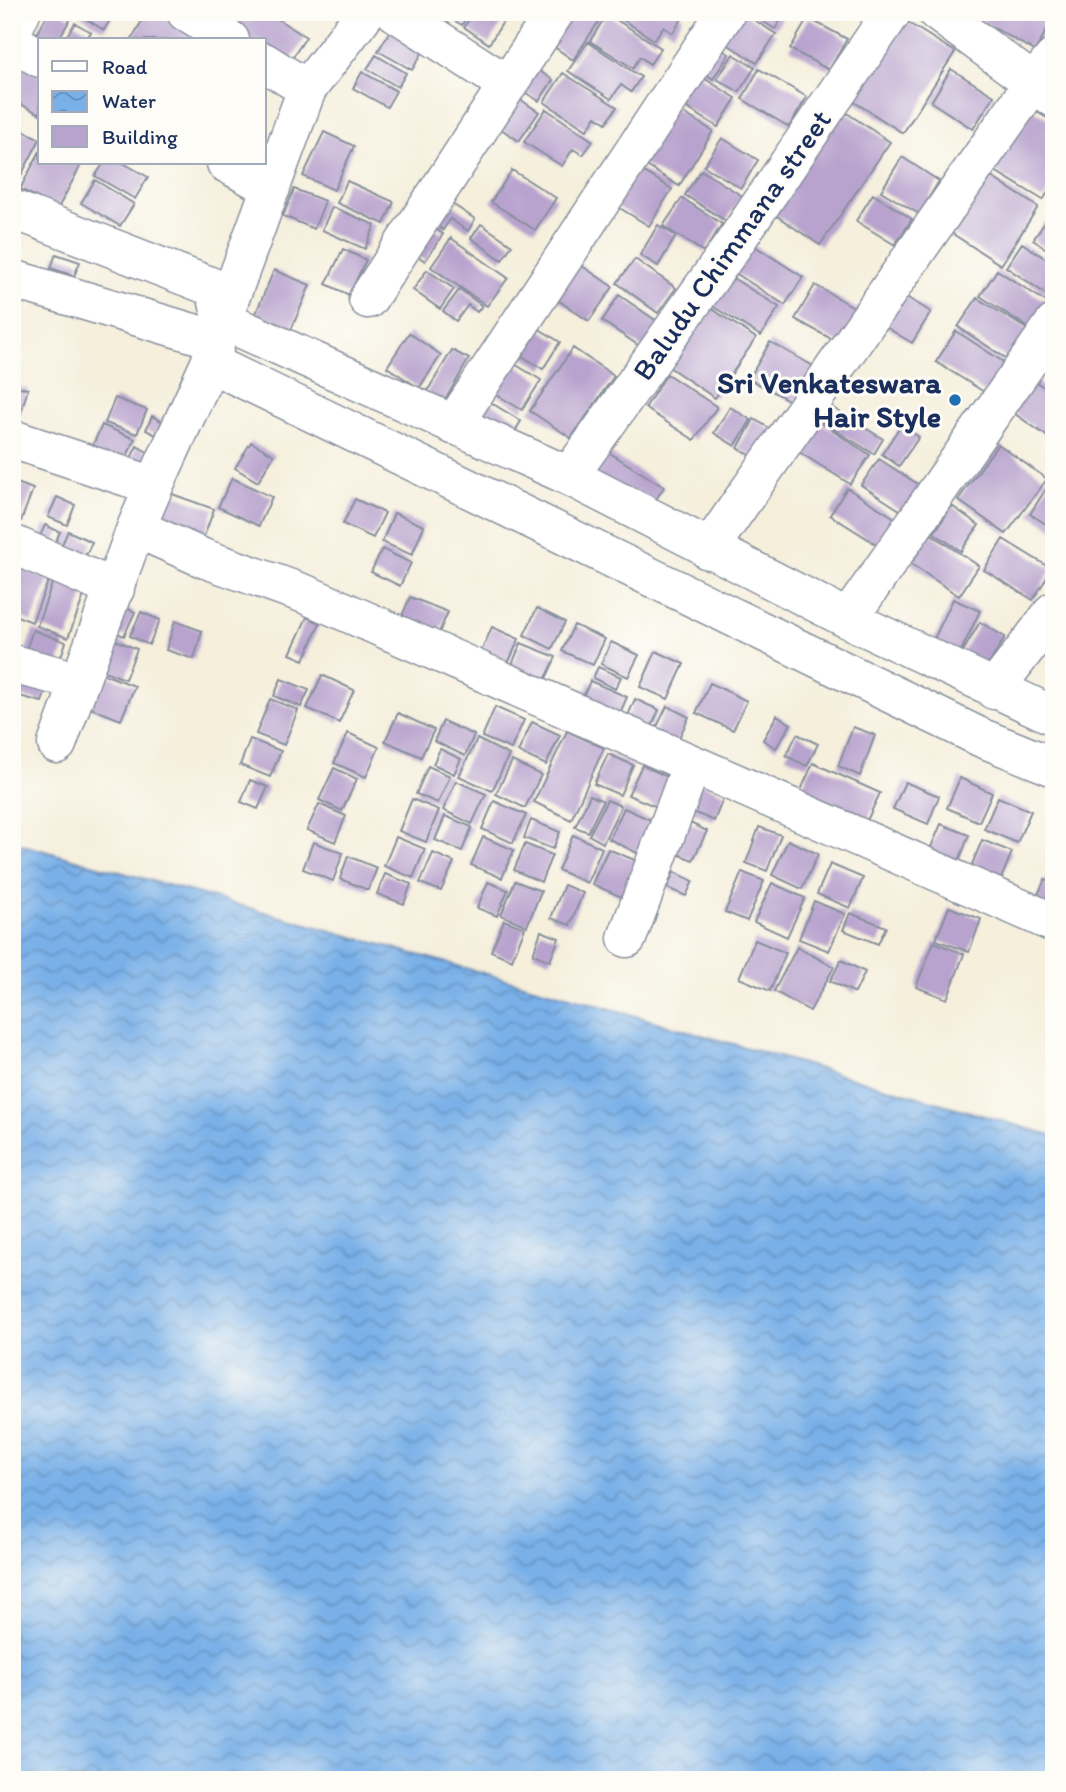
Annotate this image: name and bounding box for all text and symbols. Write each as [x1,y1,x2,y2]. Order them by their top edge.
legend [38,38,266,164]
text: Road [102,54,148,79]
text: Water [102,88,156,113]
street label: Baludu Chimmana street [624,102,839,387]
text: Building [102,124,178,149]
place label: Sri Venkateswara Hair Style [717,364,941,435]
marker: Sri Venkateswara Hair Style [947,392,963,408]

